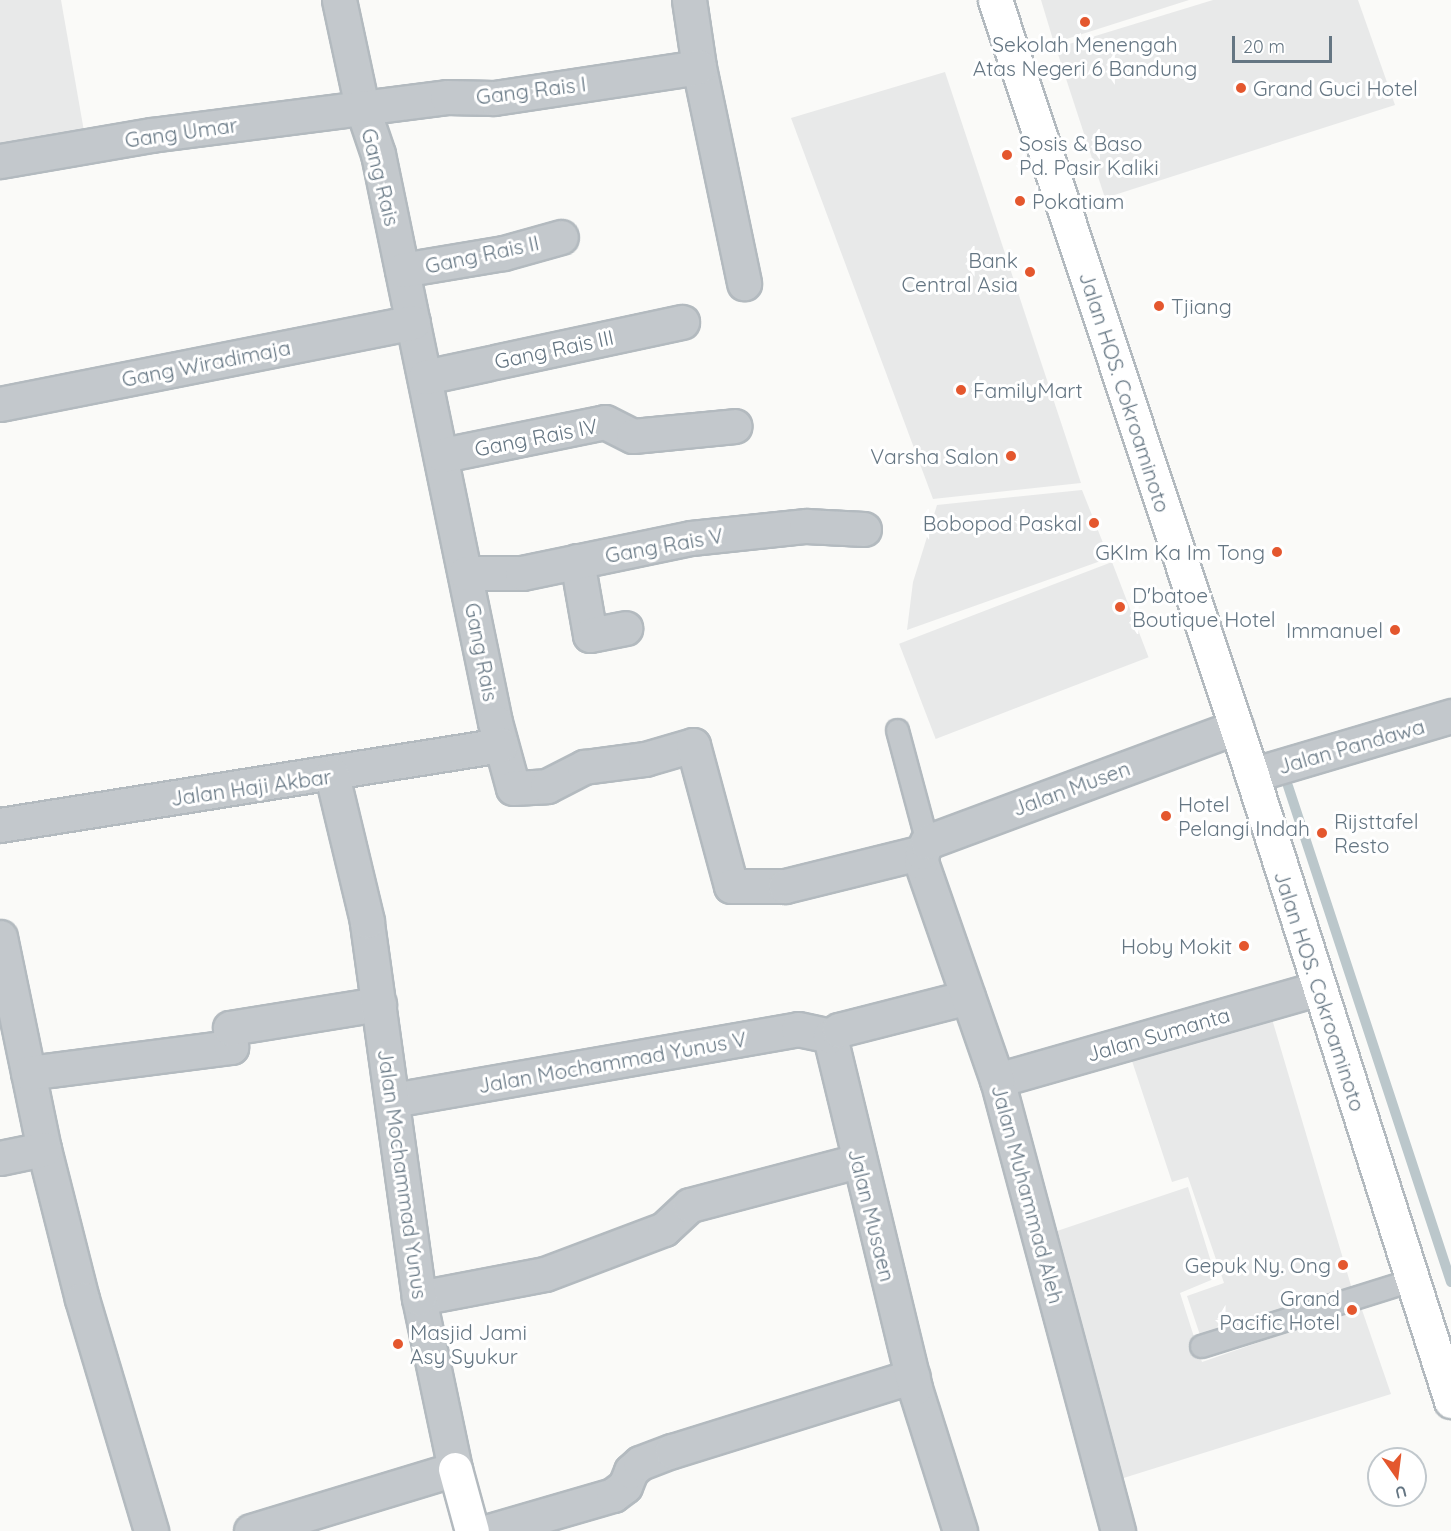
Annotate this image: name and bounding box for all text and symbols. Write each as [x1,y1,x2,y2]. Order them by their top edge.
marker: Sekolah Menengah Atas Negeri 6 Bandung [1078,15,1092,29]
scale bar [1235,24,1336,62]
place label: Sekolah Menengah Atas Negeri 6 Bandung [973,31,1197,81]
text: 20 m [1243,35,1285,58]
street label: Gang Rais I [474,71,588,109]
place label: Grand Guci Hotel [1253,75,1418,101]
marker: Grand Guci Hotel [1234,81,1248,95]
street label: Gang Umar [123,112,239,152]
street label: Gang Rais [357,126,405,228]
place label: Sosis & Baso Pd. Pasir Kaliki [1019,130,1159,180]
marker: Sosis & Baso Pd. Pasir Kaliki [1000,148,1014,162]
place label: Pokatiam [1032,188,1124,214]
marker: Pokatiam [1013,194,1027,208]
street label: Gang Rais II [423,230,541,278]
place label: Bank Central Asia [901,247,1018,297]
marker: Bank Central Asia [1023,265,1037,279]
street label: Jalan HOS. Cokroaminoto [1074,268,1176,516]
place label: Tjiang [1171,293,1232,319]
marker: Tjiang [1152,299,1166,313]
street label: Gang Rais III [492,324,616,374]
street label: Gang Wiradimaja [119,334,293,392]
place label: FamilyMart [973,377,1083,403]
marker: FamilyMart [954,383,968,397]
street label: Gang Rais IV [472,413,600,461]
place label: Varsha Salon [870,443,999,469]
marker: Varsha Salon [1004,449,1018,463]
place label: Bobopod Paskal [923,510,1082,536]
marker: Bobopod Paskal [1087,516,1101,530]
street label: Gang Rais V [603,522,725,568]
place label: GKIm Ka Im Tong [1095,539,1265,565]
marker: GKIm Ka Im Tong [1270,545,1284,559]
place label: D'batoe Boutique Hotel [1132,582,1276,632]
marker: D'batoe Boutique Hotel [1113,600,1127,614]
street label: Gang Rais [460,601,504,703]
place label: Immanuel [1286,617,1383,643]
marker: Immanuel [1388,623,1402,637]
street label: Jalan Pandawa [1275,713,1427,779]
street label: Jalan Musen [1009,755,1133,821]
street label: Jalan Haji Akbar [169,763,333,811]
place label: Hotel Pelangi Indah [1178,791,1310,841]
place label: Rijsttafel Resto [1334,808,1419,858]
marker: Hotel Pelangi Indah [1159,809,1173,823]
marker: Rijsttafel Resto [1315,826,1329,840]
street label: Jalan HOS. Cokroaminoto [1269,867,1371,1115]
place label: Hoby Mokit [1121,933,1232,959]
marker: Hoby Mokit [1237,939,1251,953]
street label: Jalan Sumanta [1084,1002,1232,1066]
street label: Jalan Mochammad Yunus V [476,1026,748,1098]
street label: Jalan Mochammad Yunus [373,1047,433,1301]
street label: Jalan Muhammad Aleh [987,1082,1069,1306]
street label: Jalan Musaen [843,1146,901,1284]
place label: Gepuk Ny. Ong [1185,1252,1331,1278]
marker: Gepuk Ny. Ong [1336,1258,1350,1272]
place label: Grand Pacific Hotel [1219,1285,1340,1335]
marker: Grand Pacific Hotel [1345,1303,1359,1317]
place label: Masjid Jami Asy Syukur [410,1319,527,1369]
marker: Masjid Jami Asy Syukur [391,1337,405,1351]
north arrow [1367,1447,1427,1507]
text: U [1393,1481,1409,1504]

